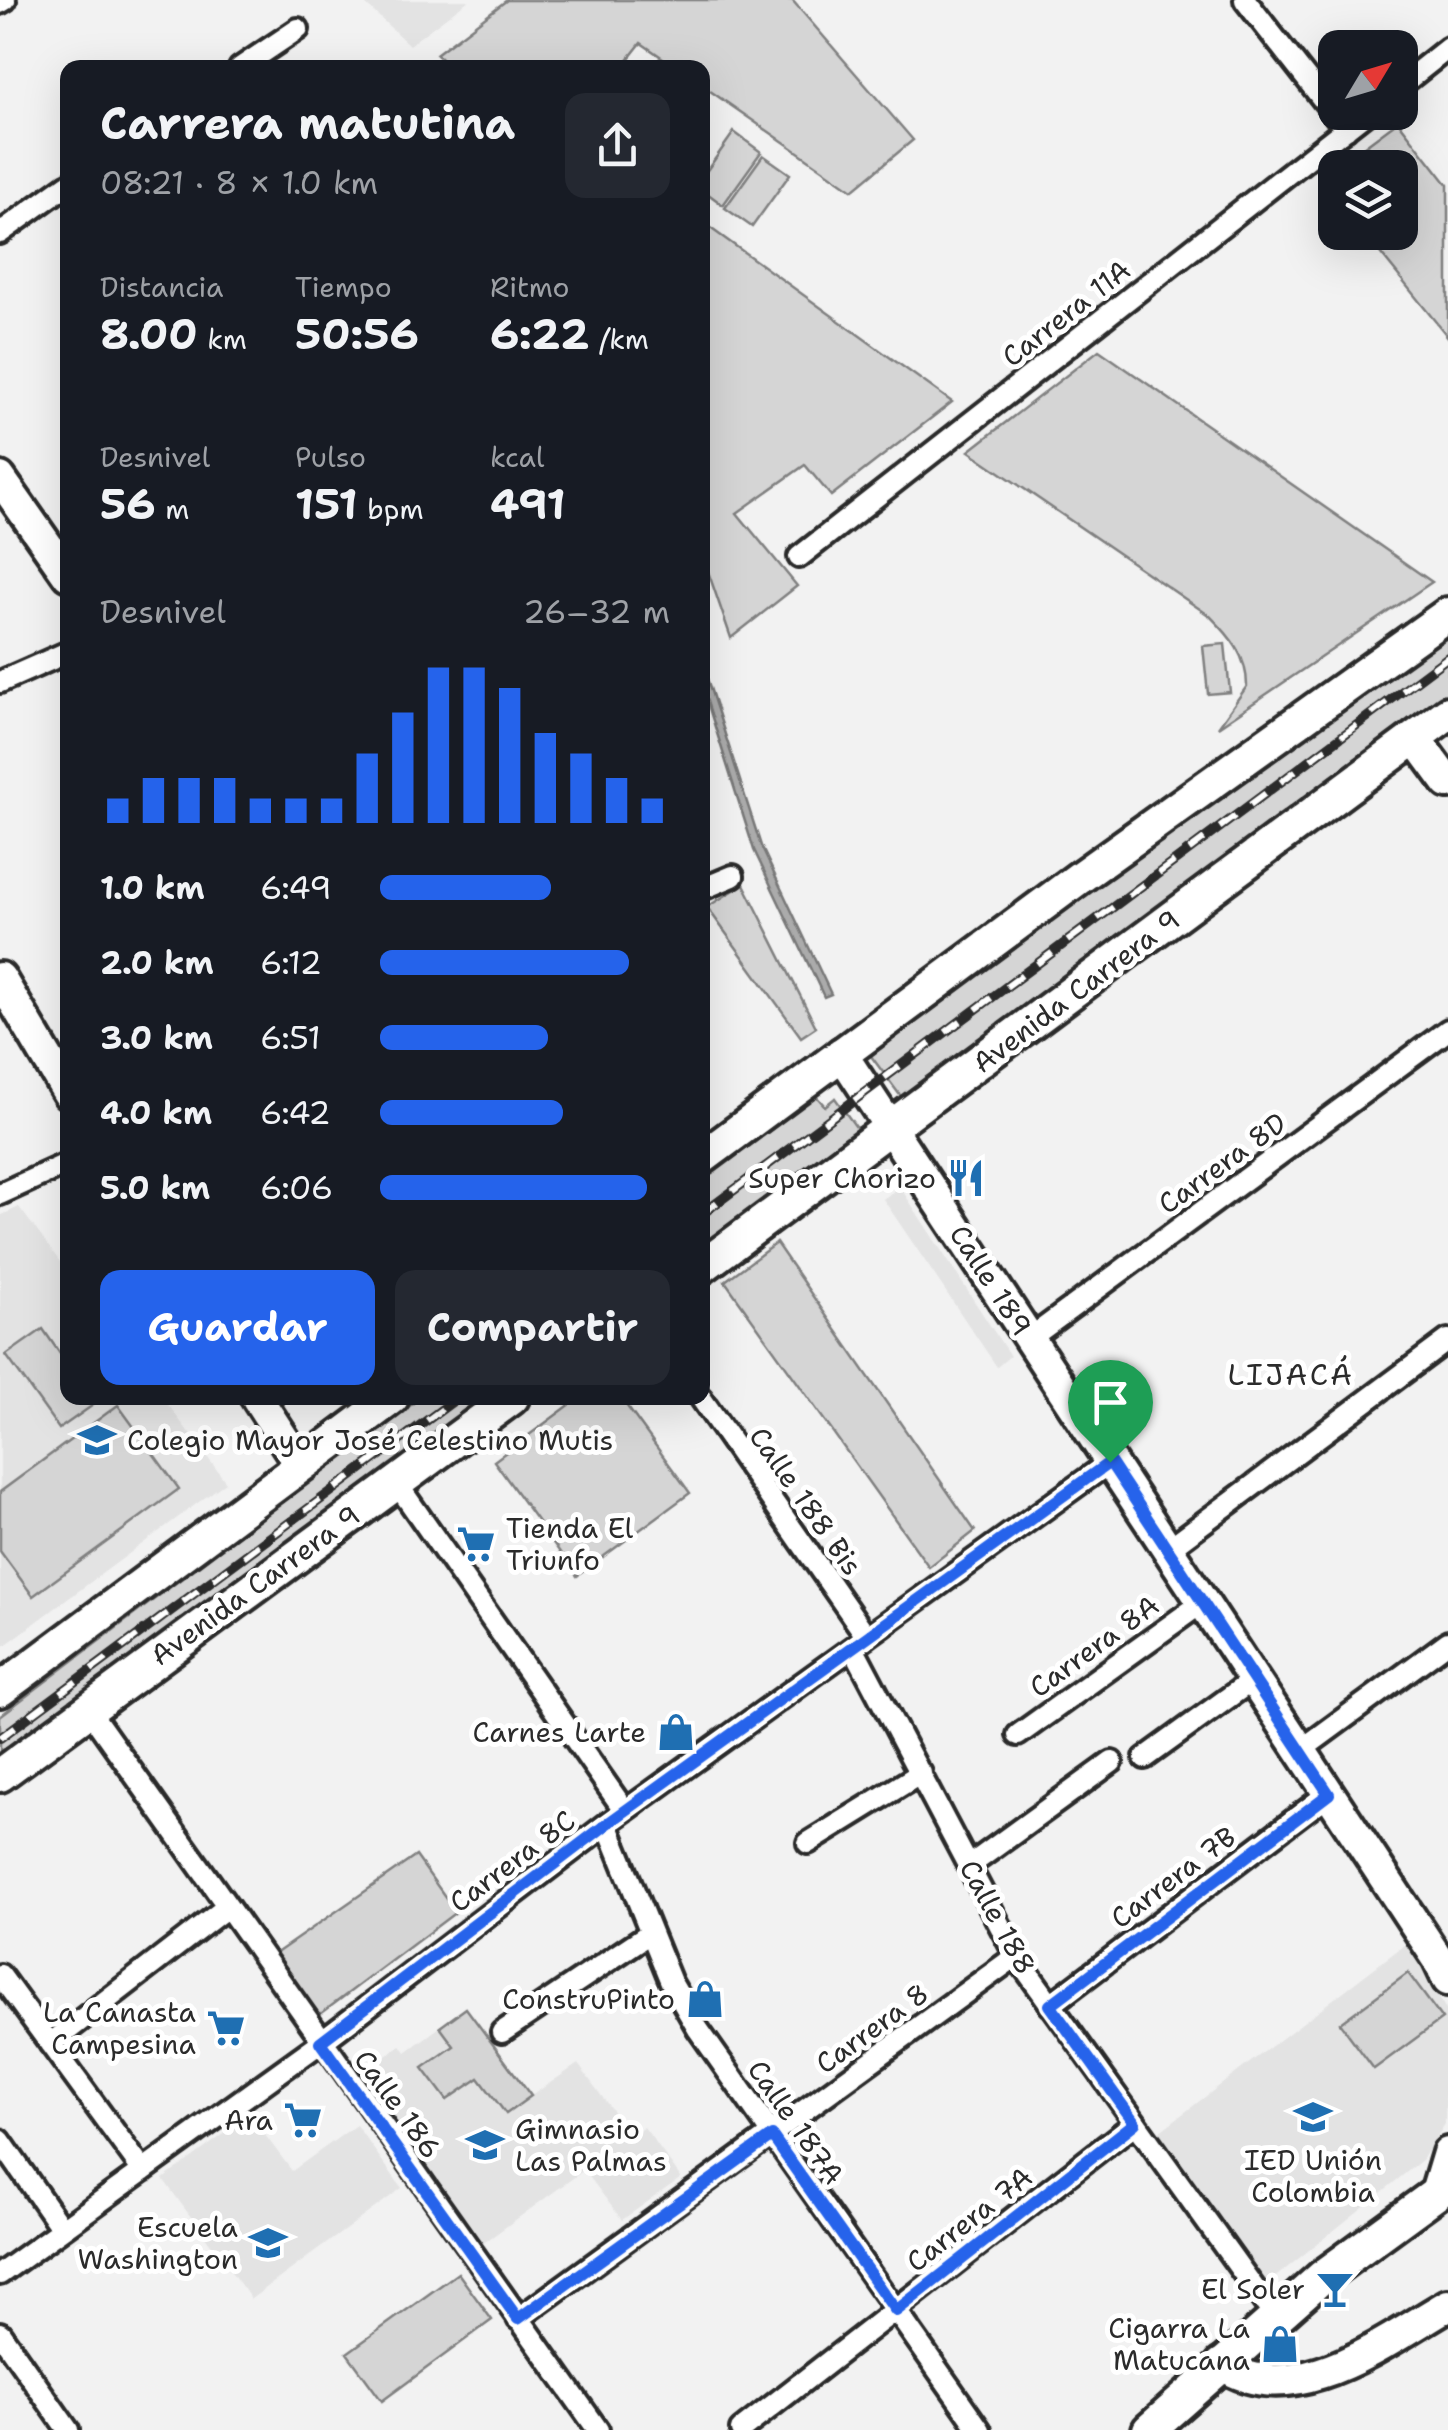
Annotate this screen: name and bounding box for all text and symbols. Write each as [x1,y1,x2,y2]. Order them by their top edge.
north arrow [1318,30,1418,130]
map controls [1318,30,1418,250]
text: Carrera matutina [100,93,515,153]
button: share [565,93,670,198]
button: layers [1318,150,1418,250]
text: 08:21 · 8 × 1.0 km [100,161,378,204]
street label: Carrera 11A [994,251,1138,375]
text: Distancia [100,268,223,306]
text: Tiempo [295,268,392,306]
text: Ritmo [490,268,570,306]
text: 8.00 [100,306,198,362]
text: 50:56 [295,306,419,362]
text: 6:22 [490,306,589,362]
text: km [198,320,247,358]
text: /km [589,320,649,358]
text: Desnivel [100,438,210,476]
text: Pulso [295,438,366,476]
text: kcal [490,438,544,476]
text: 56 [100,476,156,532]
text: 151 [295,476,358,532]
text: 491 [490,476,566,532]
text: m [156,490,189,528]
text: bpm [358,490,424,528]
text: Desnivel [100,590,226,633]
text: 26–32 m [523,590,670,633]
text: 1.0 km [100,866,205,909]
text: 6:49 [260,866,332,909]
street label: Avenida Carrera 9 [965,901,1187,1081]
text: 2.0 km [100,941,214,984]
text: 6:12 [260,941,322,984]
text: 3.0 km [100,1016,213,1059]
text: 6:51 [260,1016,321,1059]
text: 4.0 km [100,1091,212,1134]
text: 6:42 [260,1091,331,1134]
street label: Carrera 8D [1150,1104,1294,1222]
restaurant icon: Super Chorizo [945,1157,987,1199]
place label: Super Chorizo [748,1159,936,1197]
text: 5.0 km [100,1166,210,1209]
text: 6:06 [260,1166,333,1209]
street label: Calle 189 [941,1217,1041,1343]
button: Guardar [100,1270,375,1385]
button: Compartir [395,1270,670,1385]
district label: LIJACÁ [1228,1354,1354,1395]
pin [1068,1360,1153,1463]
icon: arrive [1083,1375,1138,1430]
school or university icon: Colegio Mayor José Celestino Mutis [76,1419,118,1461]
street label: Calle 188 Bis [741,1419,871,1583]
place label: Colegio Mayor José Celestino Mutis [127,1421,613,1459]
street label: Avenida Carrera 9 [143,1496,367,1674]
place label: Tienda El Triunfo [506,1509,634,1579]
supermarket icon: Tienda El Triunfo [455,1523,497,1565]
street label: Carrera 8A [1022,1586,1166,1706]
shop icon: Carnes Larte [655,1711,697,1753]
place label: Carnes Larte [472,1713,646,1751]
street label: Carrera 8C [441,1801,583,1921]
street label: Carrera 7B [1103,1817,1243,1937]
street label: Calle 188 [951,1853,1045,1981]
street label: Carrera 8 [808,1974,936,2082]
shop icon: ConstruPinto [684,1978,726,2020]
place label: ConstruPinto [502,1980,675,2018]
place label: La Canasta Campesina [43,1993,196,2063]
supermarket icon: La Canasta Campesina [205,2007,247,2049]
street label: Calle 186 [346,2042,450,2166]
street label: Calle 187A [739,2052,853,2192]
school or university icon: IED Unión Colombia [1292,2096,1334,2138]
supermarket icon: Ara [282,2099,324,2141]
place label: Ara [224,2101,273,2139]
place label: Gimnasio Las Palmas [515,2110,667,2180]
school or university icon: Gimnasio Las Palmas [464,2124,506,2166]
place label: IED Unión Colombia [1244,2141,1382,2211]
street label: Carrera 7A [898,2158,1040,2280]
place label: Escuela Washington [78,2208,238,2278]
school or university icon: Escuela Washington [247,2222,289,2264]
bar icon: El Soler [1314,2268,1356,2310]
place label: El Soler [1201,2270,1305,2308]
place label: Cigarra La Matucana [1108,2309,1250,2379]
shop icon: Cigarra La Matucana [1259,2323,1301,2365]

